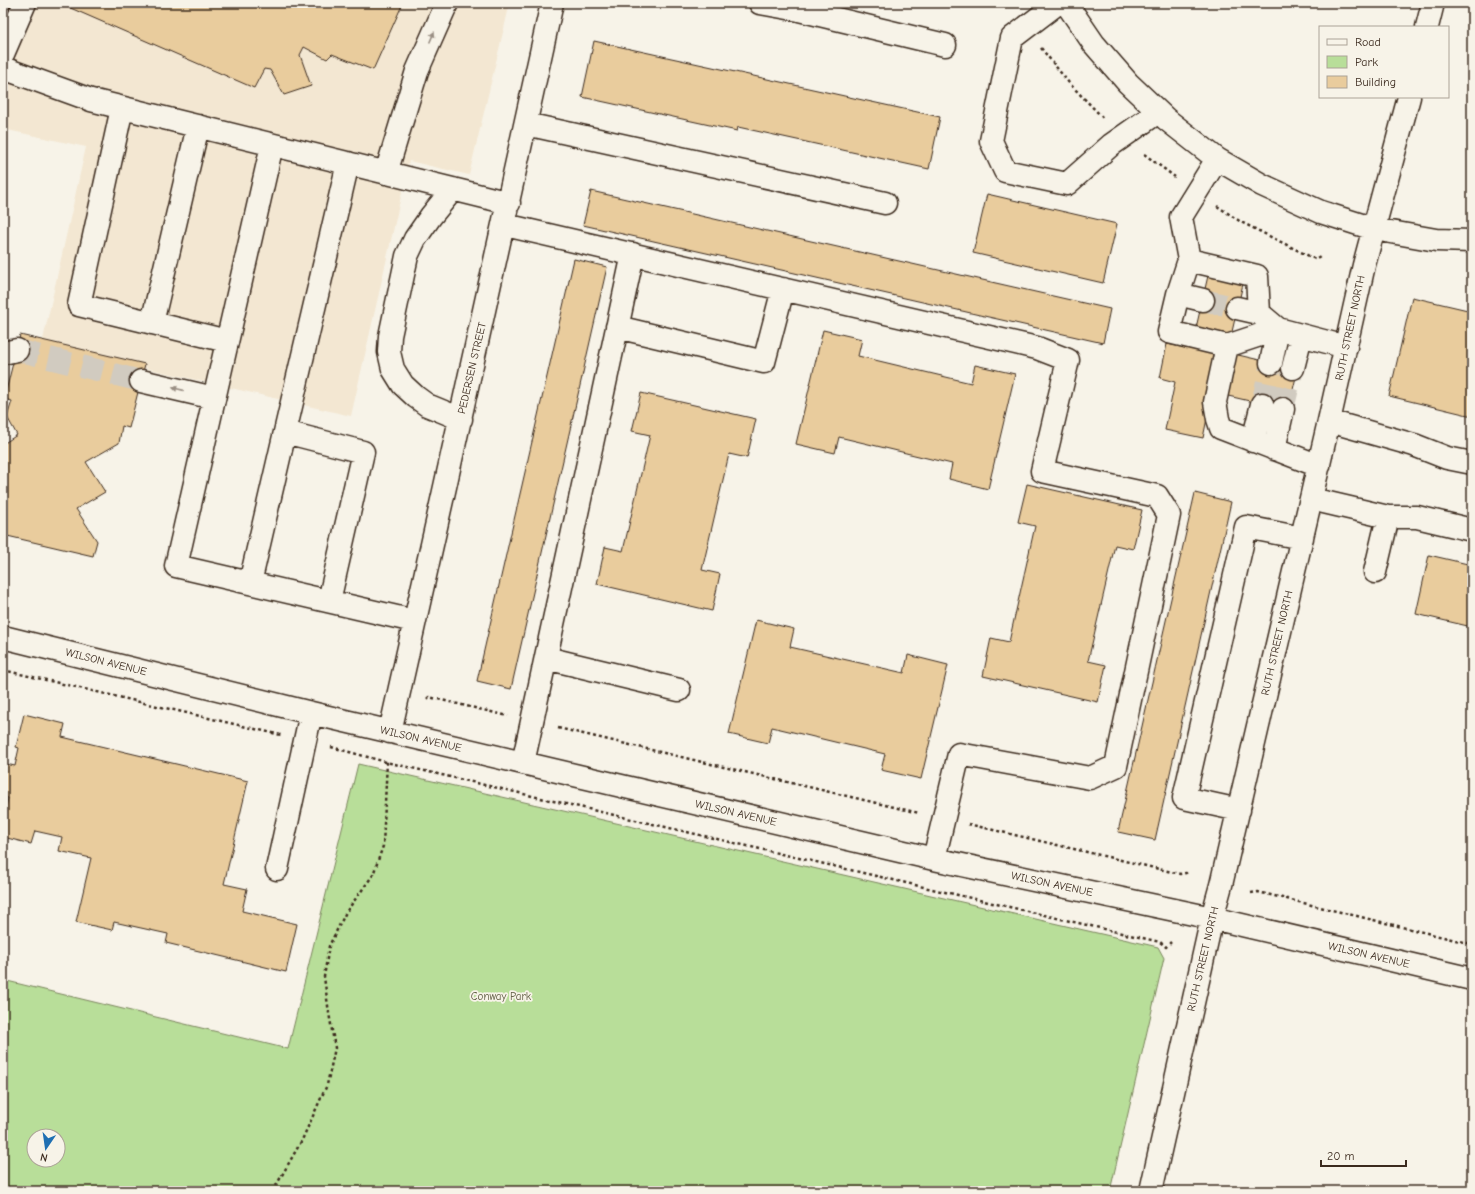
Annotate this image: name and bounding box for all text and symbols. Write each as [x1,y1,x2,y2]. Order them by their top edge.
legend [1319,26,1449,98]
one-way arrow [429,31,435,42]
text: Road [1355,35,1381,49]
text: Park [1355,55,1378,69]
text: Building [1355,75,1396,89]
street label: RUTH STREET NORTH [1333,274,1368,382]
street label: PEDERSEN STREET [455,321,489,415]
one-way arrow [171,386,184,392]
street label: RUTH STREET NORTH [1259,589,1295,697]
street label: WILSON AVENUE [64,646,148,678]
street label: WILSON AVENUE [379,723,463,755]
street label: WILSON AVENUE [694,797,778,829]
street label: WILSON AVENUE [1010,869,1094,899]
street label: RUTH STREET NORTH [1185,905,1221,1013]
street label: WILSON AVENUE [1327,939,1411,971]
park label: Conway Park [471,990,532,1003]
north arrow [26,1128,66,1168]
scale bar [1321,1142,1406,1168]
text: 20 m [1327,1149,1355,1163]
text: N [39,1150,49,1164]

